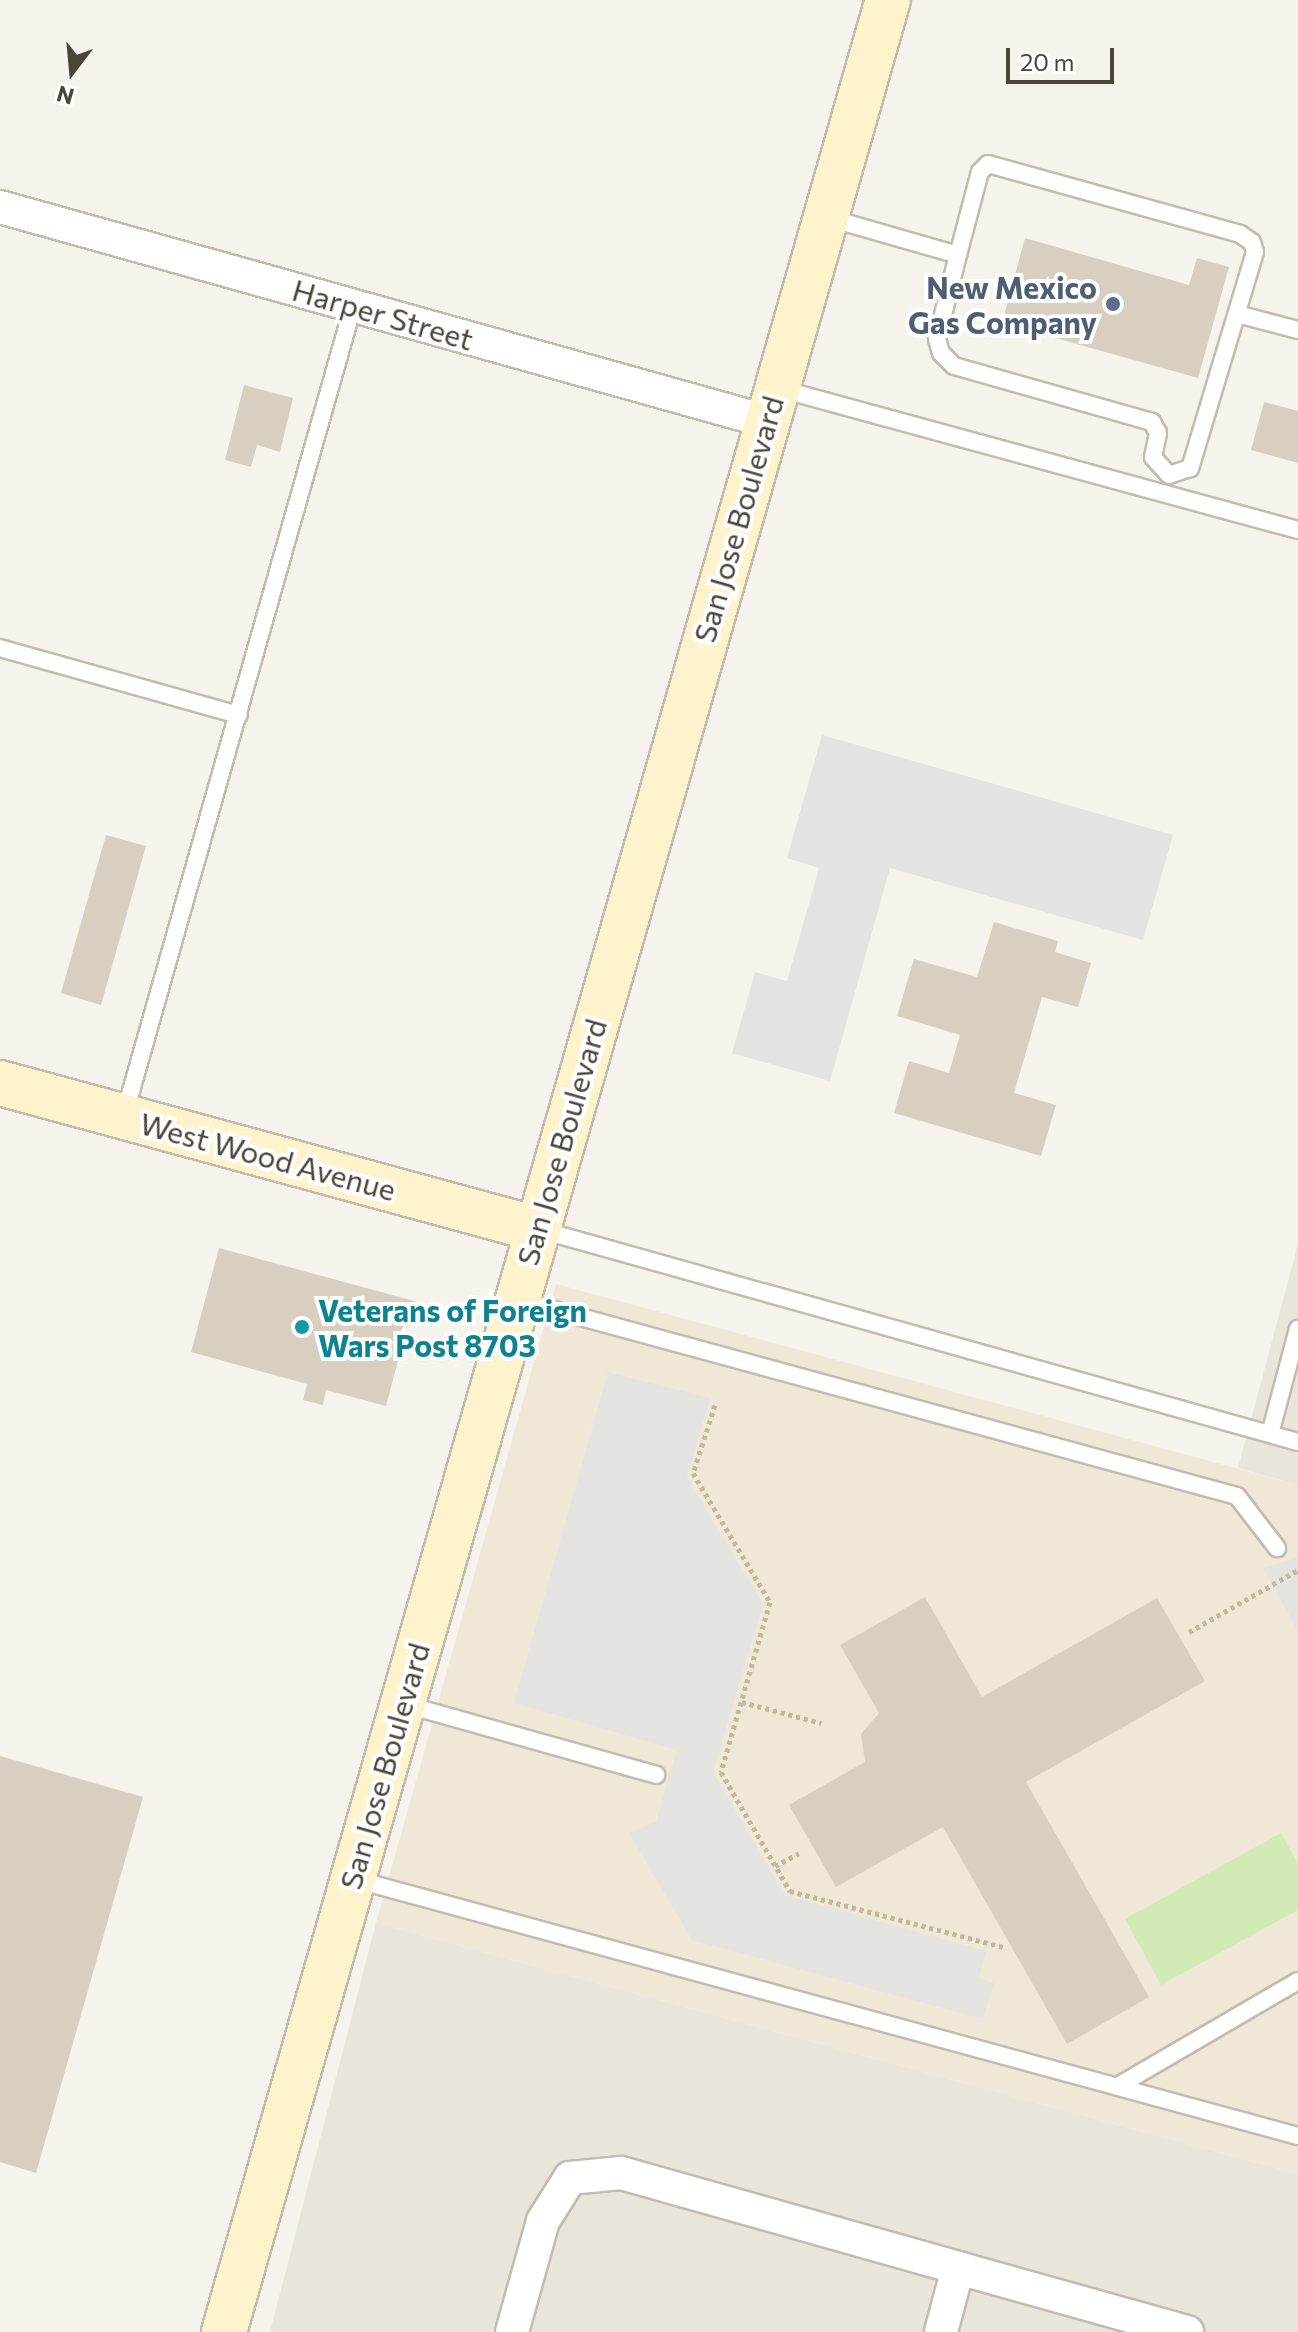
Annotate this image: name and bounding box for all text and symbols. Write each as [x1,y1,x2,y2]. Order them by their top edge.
north arrow [32,32,112,112]
scale bar [1010,32,1118,82]
text: 20 m [1020,47,1074,76]
text: N [54,80,77,111]
place label: New Mexico Gas Company [908,269,1097,340]
street label: Harper Street [289,271,477,357]
marker: New Mexico Gas Company [1104,295,1122,313]
street label: San Jose Boulevard [686,392,790,646]
street label: San Jose Boulevard [509,1015,613,1269]
street label: West Wood Avenue [136,1105,400,1207]
place label: Veterans of Foreign Wars Post 8703 [318,1292,587,1362]
marker: Veterans of Foreign Wars Post 8703 [293,1318,311,1336]
street label: San Jose Boulevard [332,1639,436,1893]

